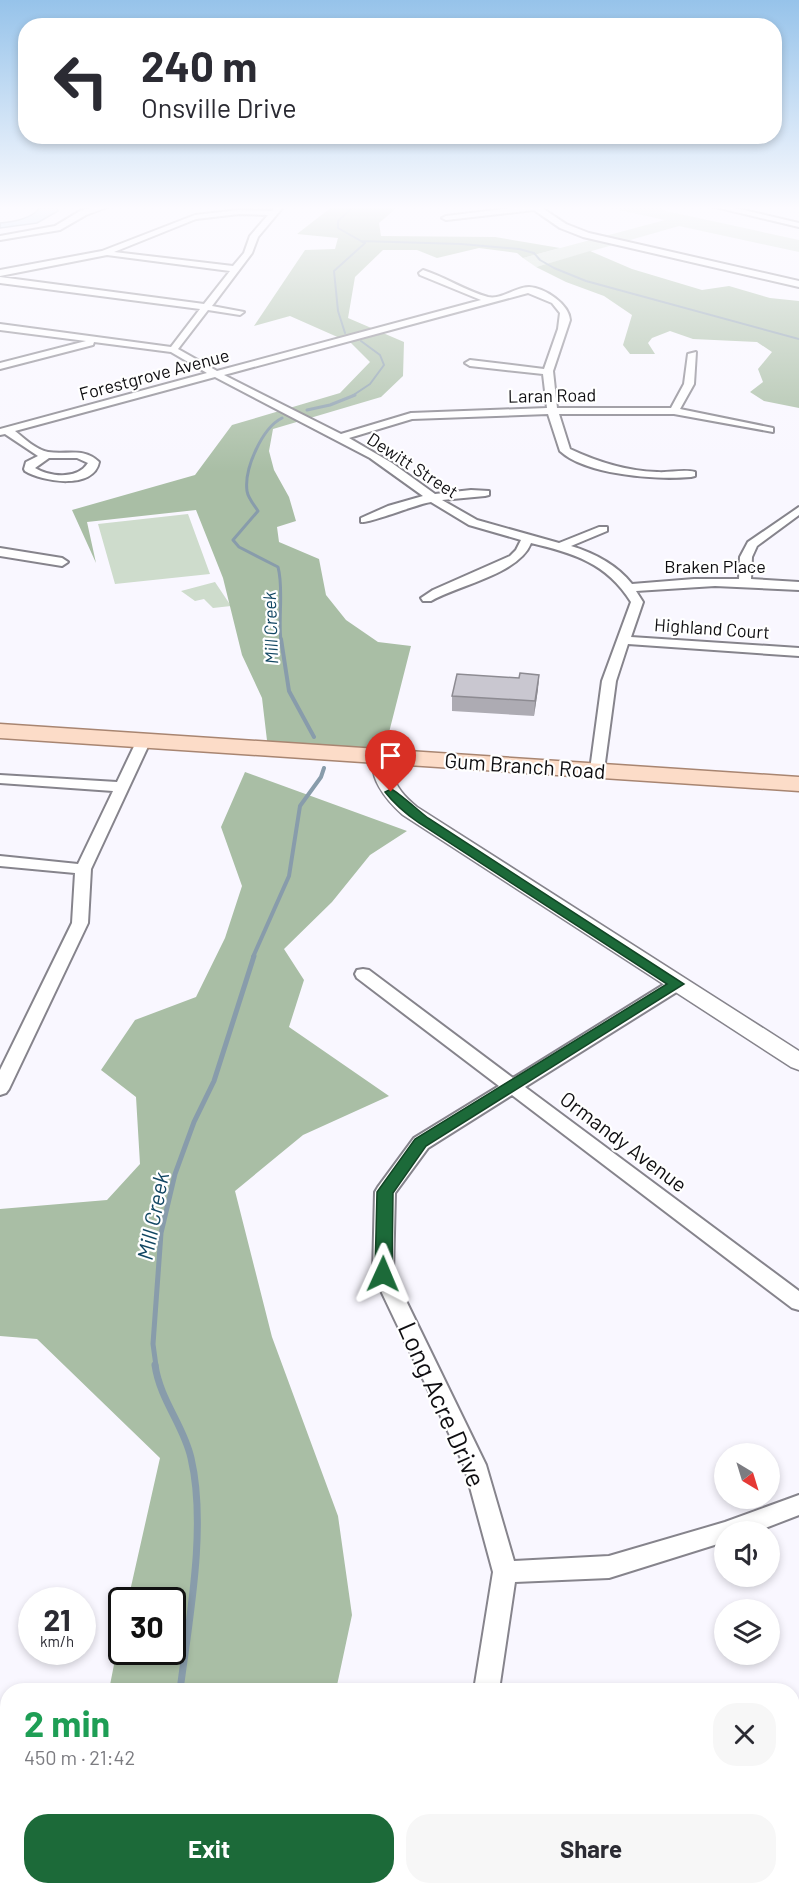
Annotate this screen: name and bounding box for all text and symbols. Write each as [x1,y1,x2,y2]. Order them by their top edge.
text: 240 m [141,40,257,90]
icon: left [42,42,120,120]
text: Onsville Drive [141,91,297,123]
street label: Forestgrove Avenue [77,343,231,405]
street label: Laran Road [508,383,596,407]
street label: Dewitt Street [363,427,463,503]
street label: Braken Place [664,555,766,577]
water label: Mill Creek [258,591,282,665]
street label: Highland Court [653,613,771,643]
pin [365,730,416,792]
icon: arrive [374,739,407,772]
street label: Gum Branch Road [444,747,606,783]
street label: Ormandy Avenue [556,1085,692,1197]
water label: Mill Creek [131,1170,173,1262]
position arrow [351,1242,415,1306]
street label: Long Acre Drive [393,1317,493,1491]
north arrow [714,1443,780,1509]
map controls [714,1443,780,1665]
button: sound [714,1521,780,1587]
speed limit sign: 30 [108,1587,186,1665]
button: layers [714,1599,780,1665]
text: 21 [43,1601,71,1637]
text: km/h [40,1632,74,1650]
text: 2 min [24,1701,110,1744]
button: close [713,1703,776,1766]
text: 450 m · 21:42 [24,1745,135,1769]
button: Exit [24,1814,394,1883]
button: Share [406,1814,776,1883]

